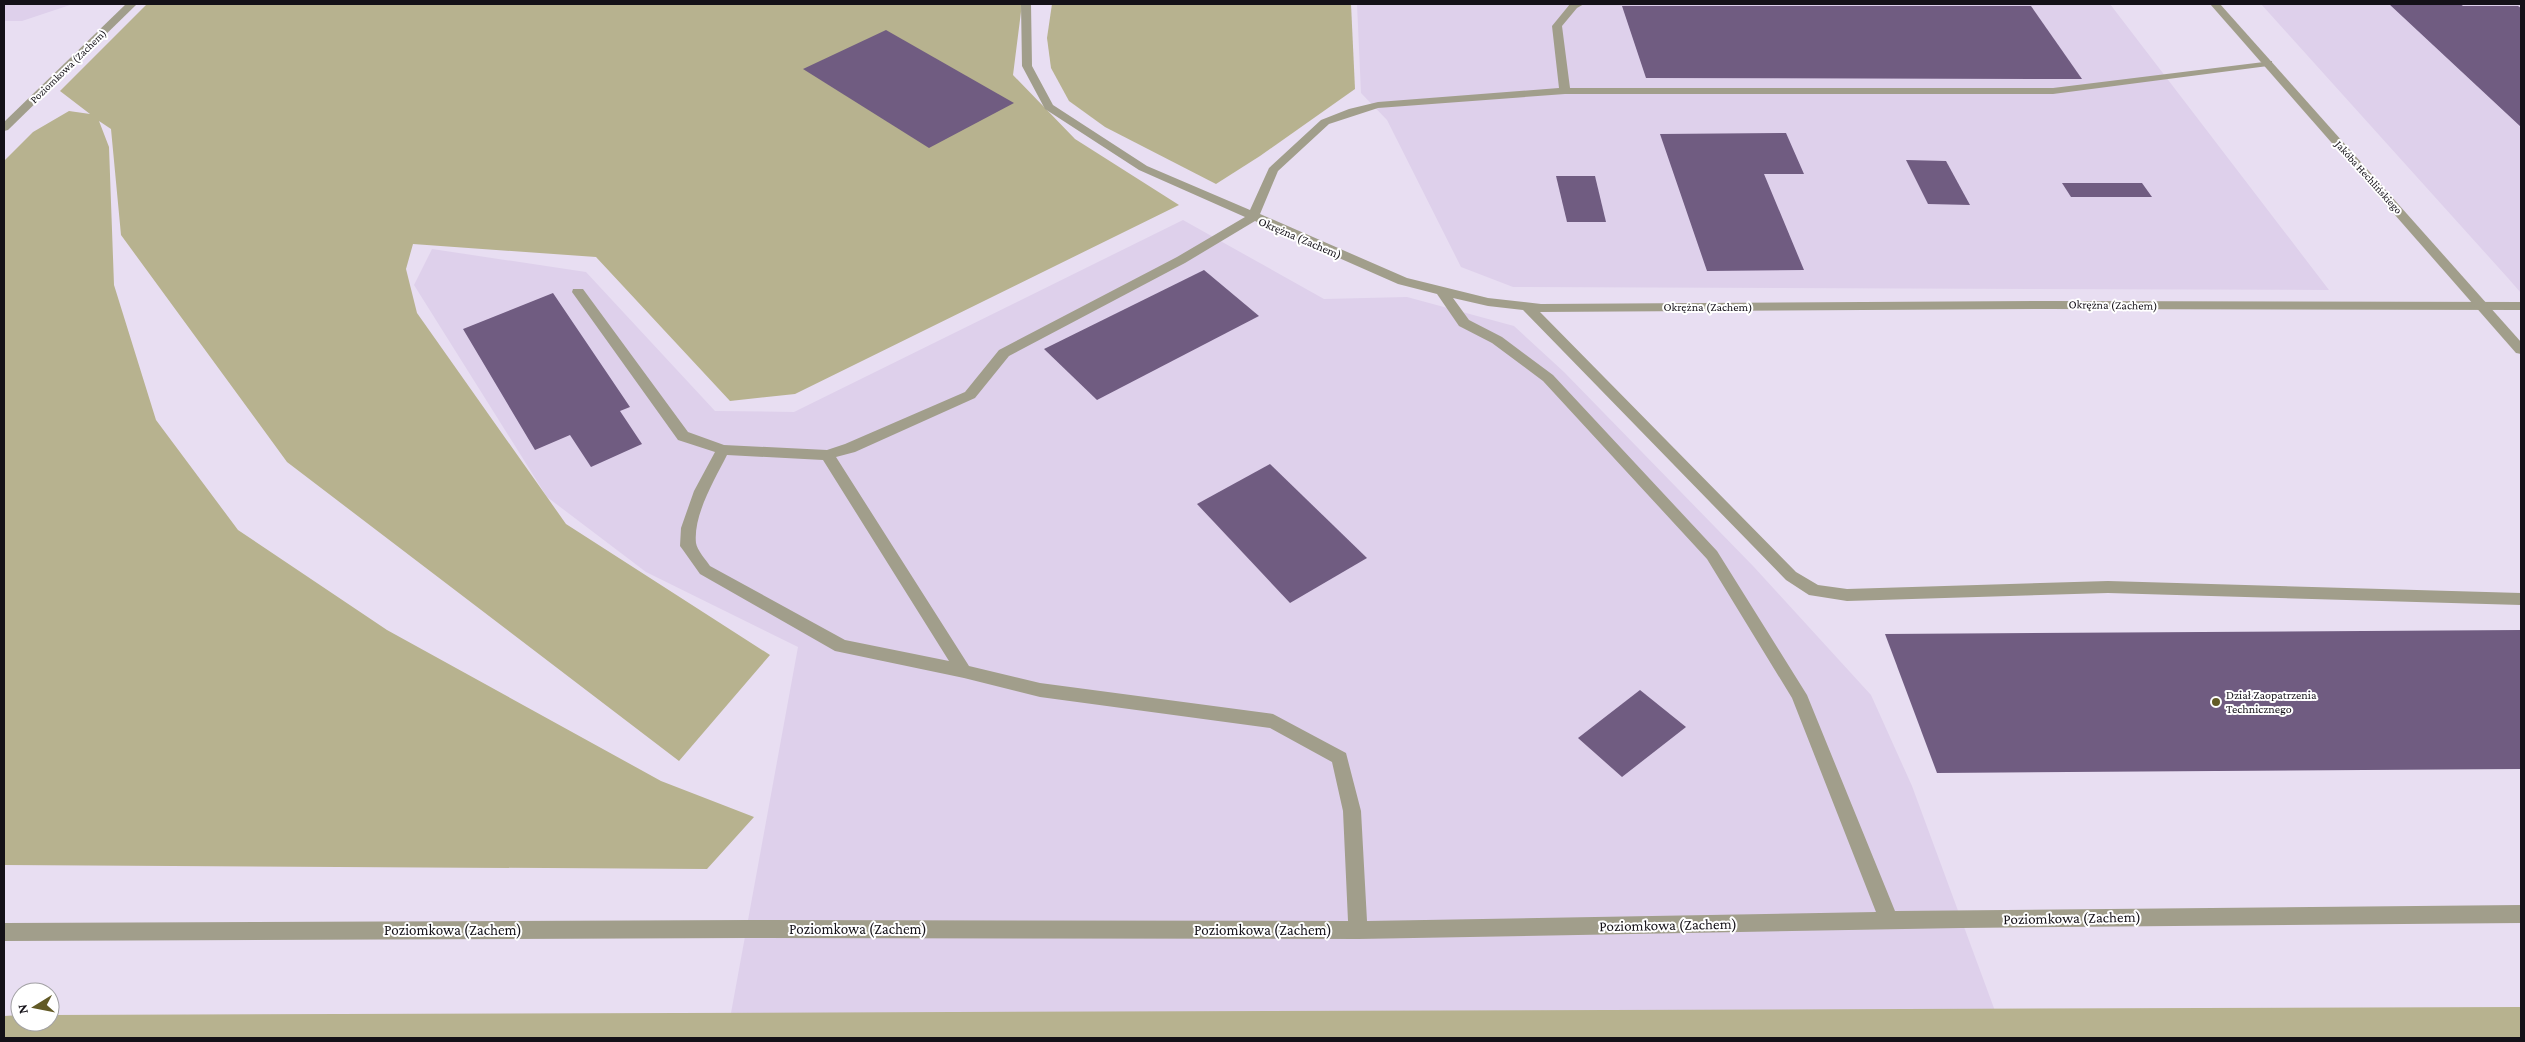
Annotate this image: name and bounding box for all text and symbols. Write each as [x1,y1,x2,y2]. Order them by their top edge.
street label: Poziomkowa (Zachem) [27,27,109,106]
street label: Jakóba Hechlińskiego [2332,137,2405,217]
street label: Okrężna (Zachem) [1256,214,1344,262]
street label: Okrężna (Zachem) [2068,297,2158,313]
street label: Okrężna (Zachem) [1664,300,1752,314]
place label: Dział Zaopatrzenia Technicznego [2226,688,2317,716]
marker: Dział Zaopatrzenia Technicznego [2210,696,2222,708]
street label: Poziomkowa (Zachem) [2003,909,2141,928]
street label: Poziomkowa (Zachem) [1599,916,1737,935]
street label: Poziomkowa (Zachem) [789,921,927,938]
street label: Poziomkowa (Zachem) [384,922,522,939]
street label: Poziomkowa (Zachem) [1194,922,1332,939]
north arrow [10,982,60,1032]
text: N [13,1003,31,1015]

